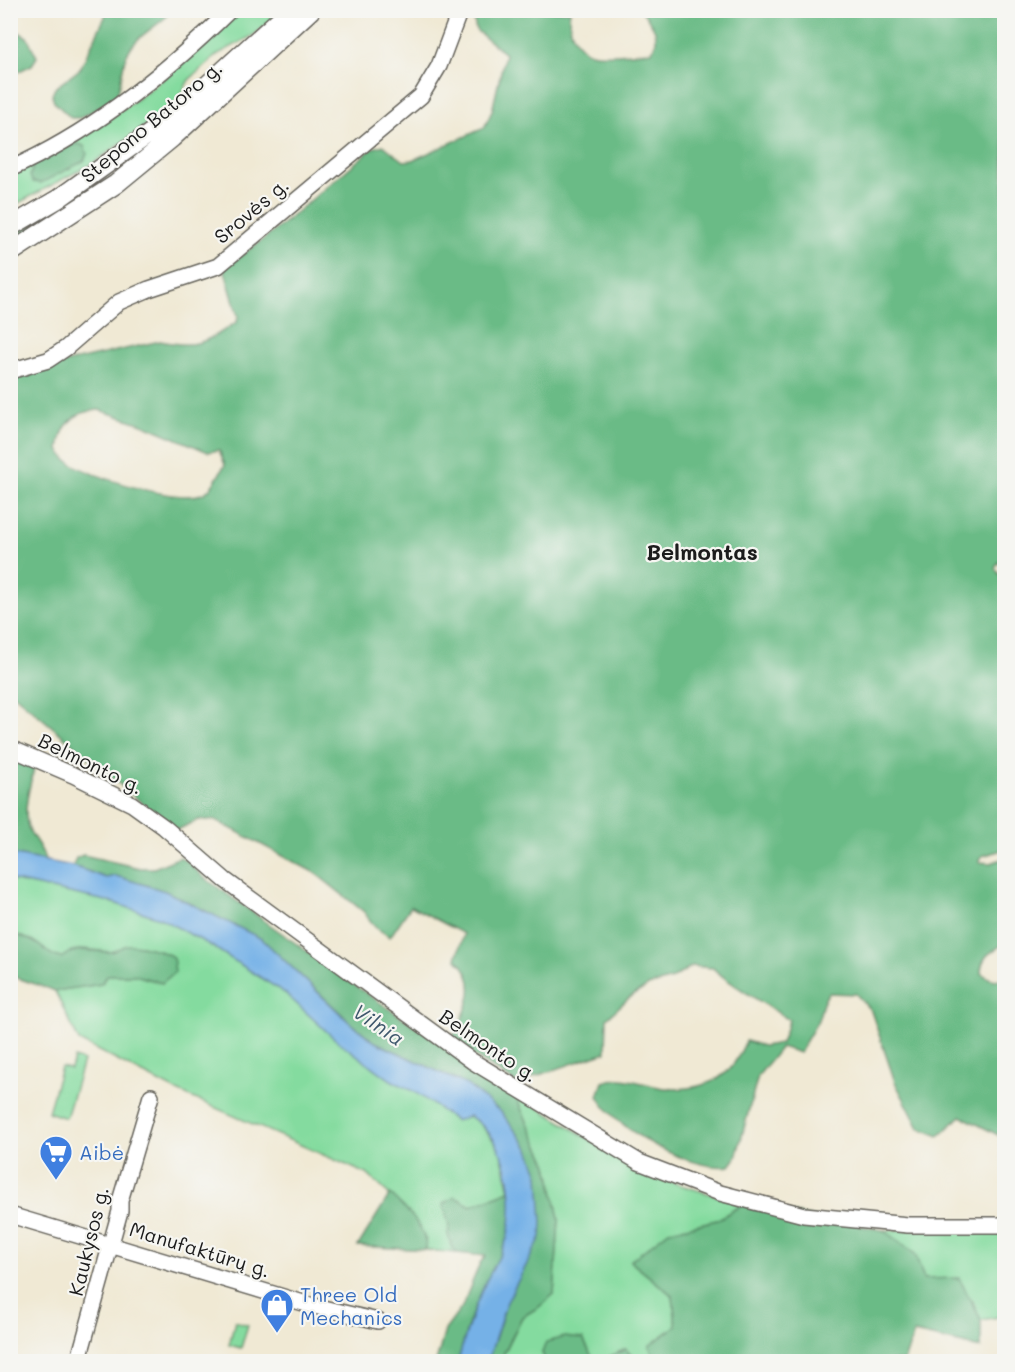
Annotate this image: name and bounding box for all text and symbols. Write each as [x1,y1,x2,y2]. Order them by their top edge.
street label: Stepono Batoro g. [75,54,227,188]
street label: Srovės g. [208,171,294,249]
district label: Belmontas [646,537,758,566]
street label: Belmonto g. [34,726,148,800]
water label: Vilnia [348,997,410,1051]
street label: Belmonto g. [435,1003,543,1087]
supermarket icon: Aibė [38,1134,74,1181]
place label: Aibė [79,1139,124,1165]
street label: Kaukysos g. [62,1184,114,1298]
street label: Manufaktūrų g. [126,1215,274,1283]
place label: Three Old Mechanics [300,1281,403,1330]
shop icon: Three Old Mechanics [259,1287,295,1334]

